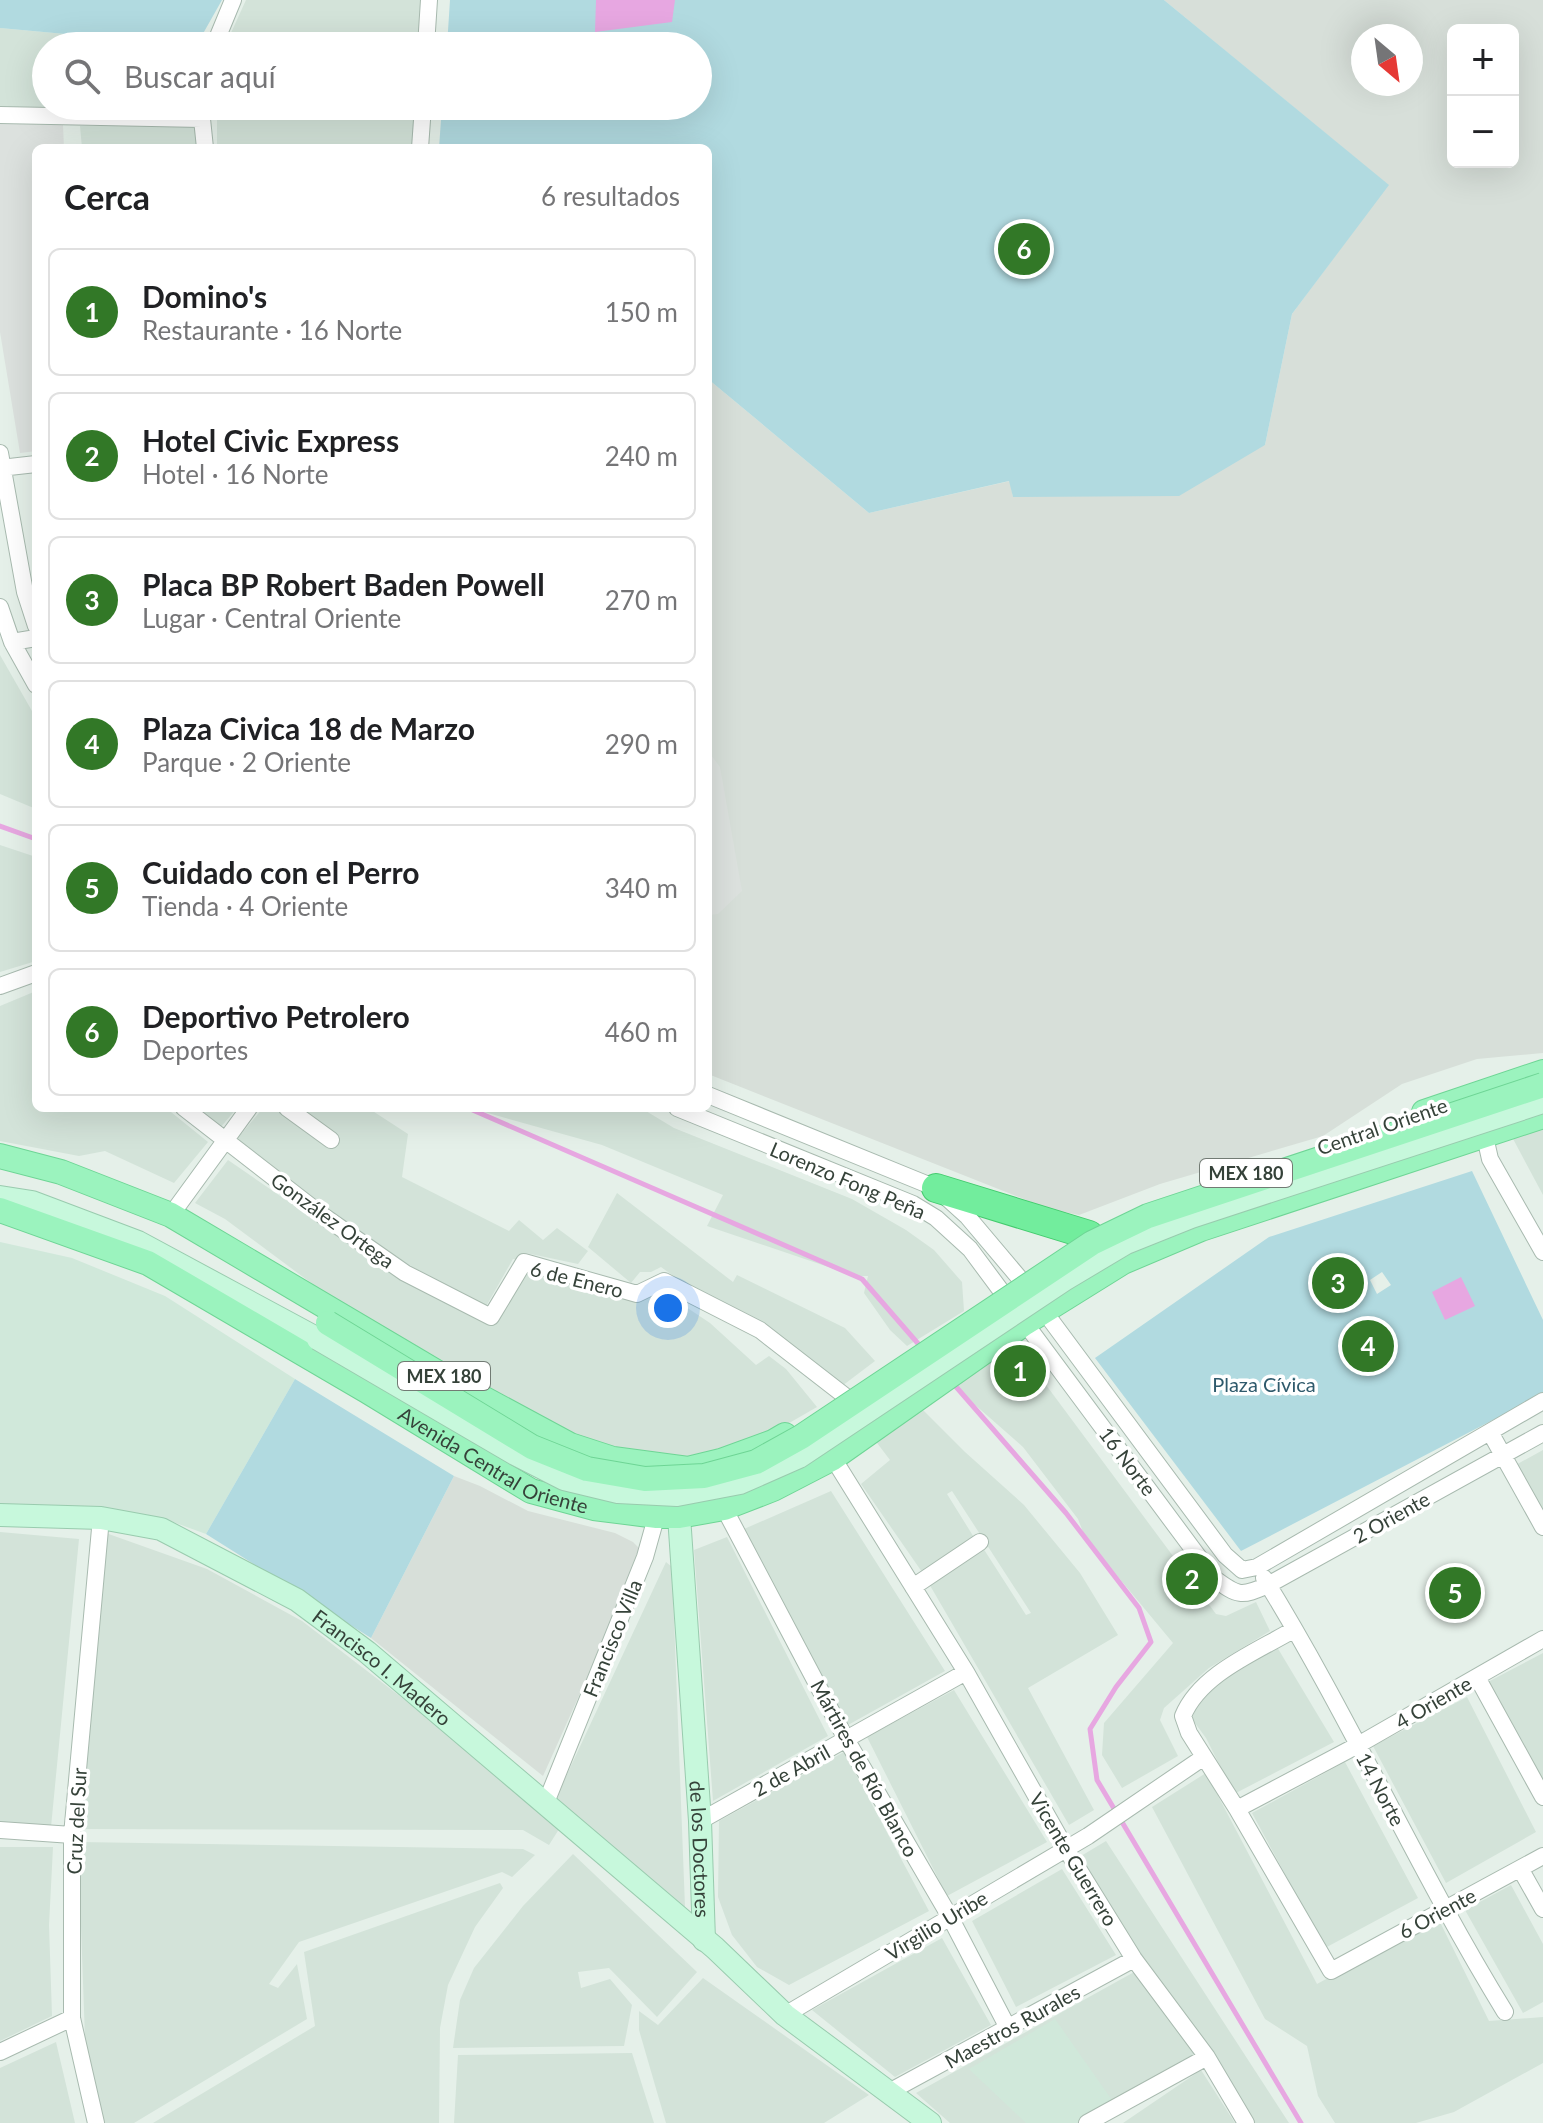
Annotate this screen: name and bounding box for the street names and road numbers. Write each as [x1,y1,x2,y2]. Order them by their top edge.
street label: Central Oriente [1314,1093,1450,1159]
street label: Lorenzo Fong Peña [767,1136,929,1224]
road number: MEX 180 [1200,1159,1292,1187]
street label: González Ortega [267,1167,399,1273]
street label: 6 de Enero [528,1256,626,1302]
road number: MEX 180 [398,1362,490,1390]
street label: Avenida Central Oriente [394,1401,591,1518]
street label: 16 Norte [1094,1422,1162,1500]
street label: 2 Oriente [1349,1486,1433,1548]
street label: Francisco Villa [578,1576,646,1700]
street label: Francisco I. Madero [308,1604,456,1730]
street label: 4 Oriente [1391,1671,1475,1733]
street label: Mártires de Río Blanco [806,1675,924,1861]
street label: 2 de Abril [748,1739,834,1801]
street label: 14 Norte [1352,1748,1410,1830]
street label: Cruz del Sur [61,1766,91,1875]
street label: de los Doctores [685,1780,715,1918]
street label: Vicente Guerrero [1025,1788,1123,1930]
street label: 6 Oriente [1394,1883,1480,1943]
street label: Virgilio Uribe [881,1885,991,1965]
street label: Maestros Rurales [940,1979,1084,2073]

